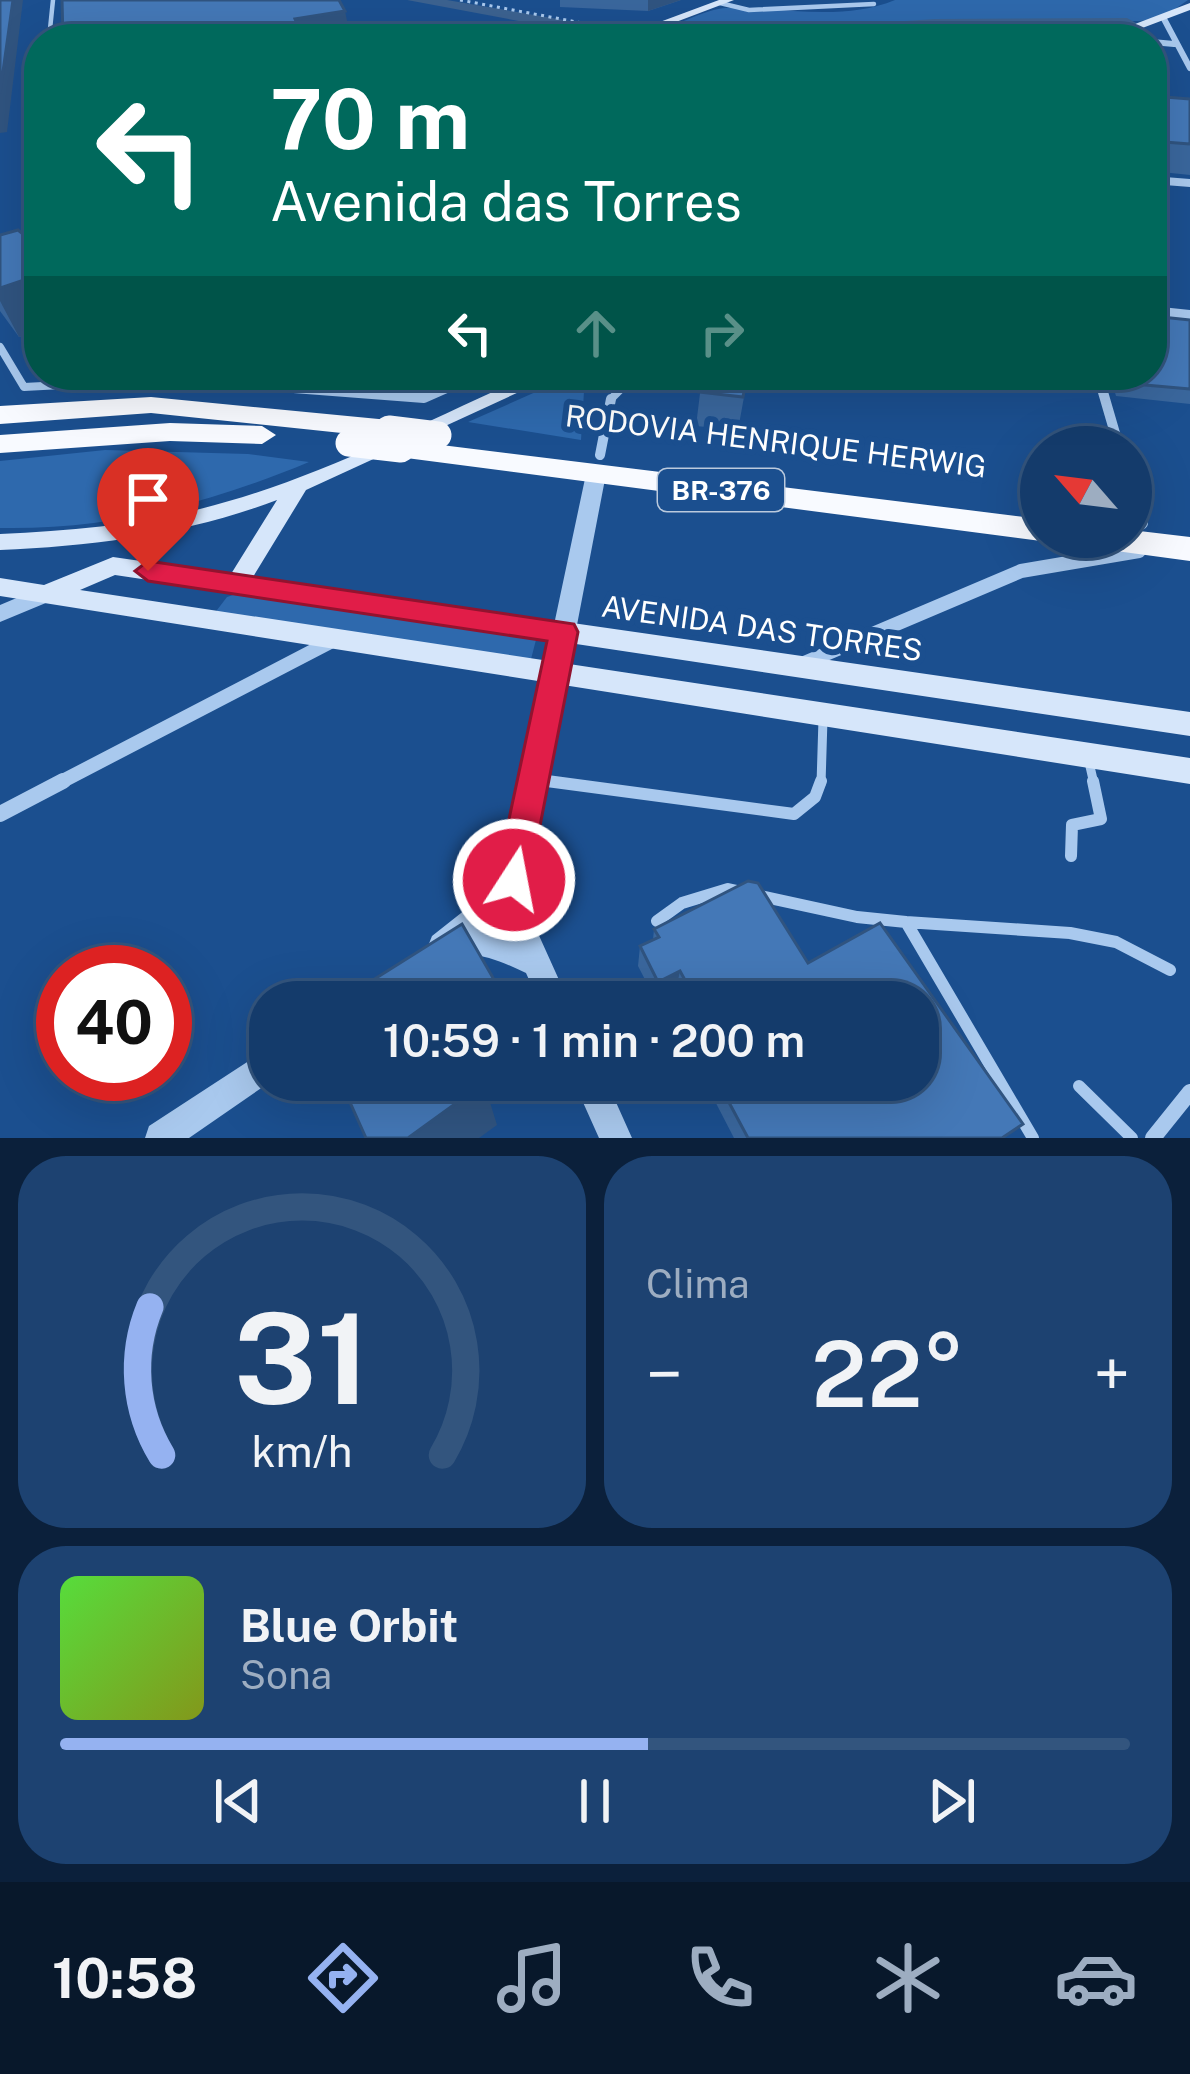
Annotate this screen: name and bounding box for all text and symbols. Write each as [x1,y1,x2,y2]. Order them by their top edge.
text: 70 m [270,69,470,168]
icon: left [72,72,228,228]
text: Avenida das Torres [270,170,742,233]
icon: left [437,300,503,366]
icon: ahead [563,300,629,366]
icon: right [689,300,755,366]
street label: RODOVIA HENRIQUE HERWIG [563,397,989,485]
north arrow [1020,426,1152,558]
map controls [1020,426,1152,558]
pin [97,448,199,571]
icon: arrive [115,466,181,532]
road number: BR-376 [658,469,784,511]
street label: AVENIDA DAS TORRES [599,588,925,668]
position arrow [451,817,577,943]
speed limit sign: 40 [36,945,192,1101]
text: 10:59 · 1 min · 200 m [383,1014,805,1067]
text: Clima [646,1261,750,1307]
text: 31 [234,1285,370,1432]
text: 22° [811,1321,965,1427]
text: − [646,1335,683,1413]
text: + [1093,1335,1130,1413]
text: km/h [252,1426,352,1477]
text: Blue Orbit [240,1599,458,1652]
text: Sona [240,1652,332,1698]
icon: previous [205,1768,271,1834]
icon: pause [562,1768,628,1834]
icon: next [919,1768,985,1834]
icon: directions [301,1936,385,2020]
icon: music [490,1936,574,2020]
icon: phone [678,1936,762,2020]
icon: climate [866,1936,950,2020]
icon: car [1054,1936,1138,2020]
text: 10:58 [52,1947,197,2010]

